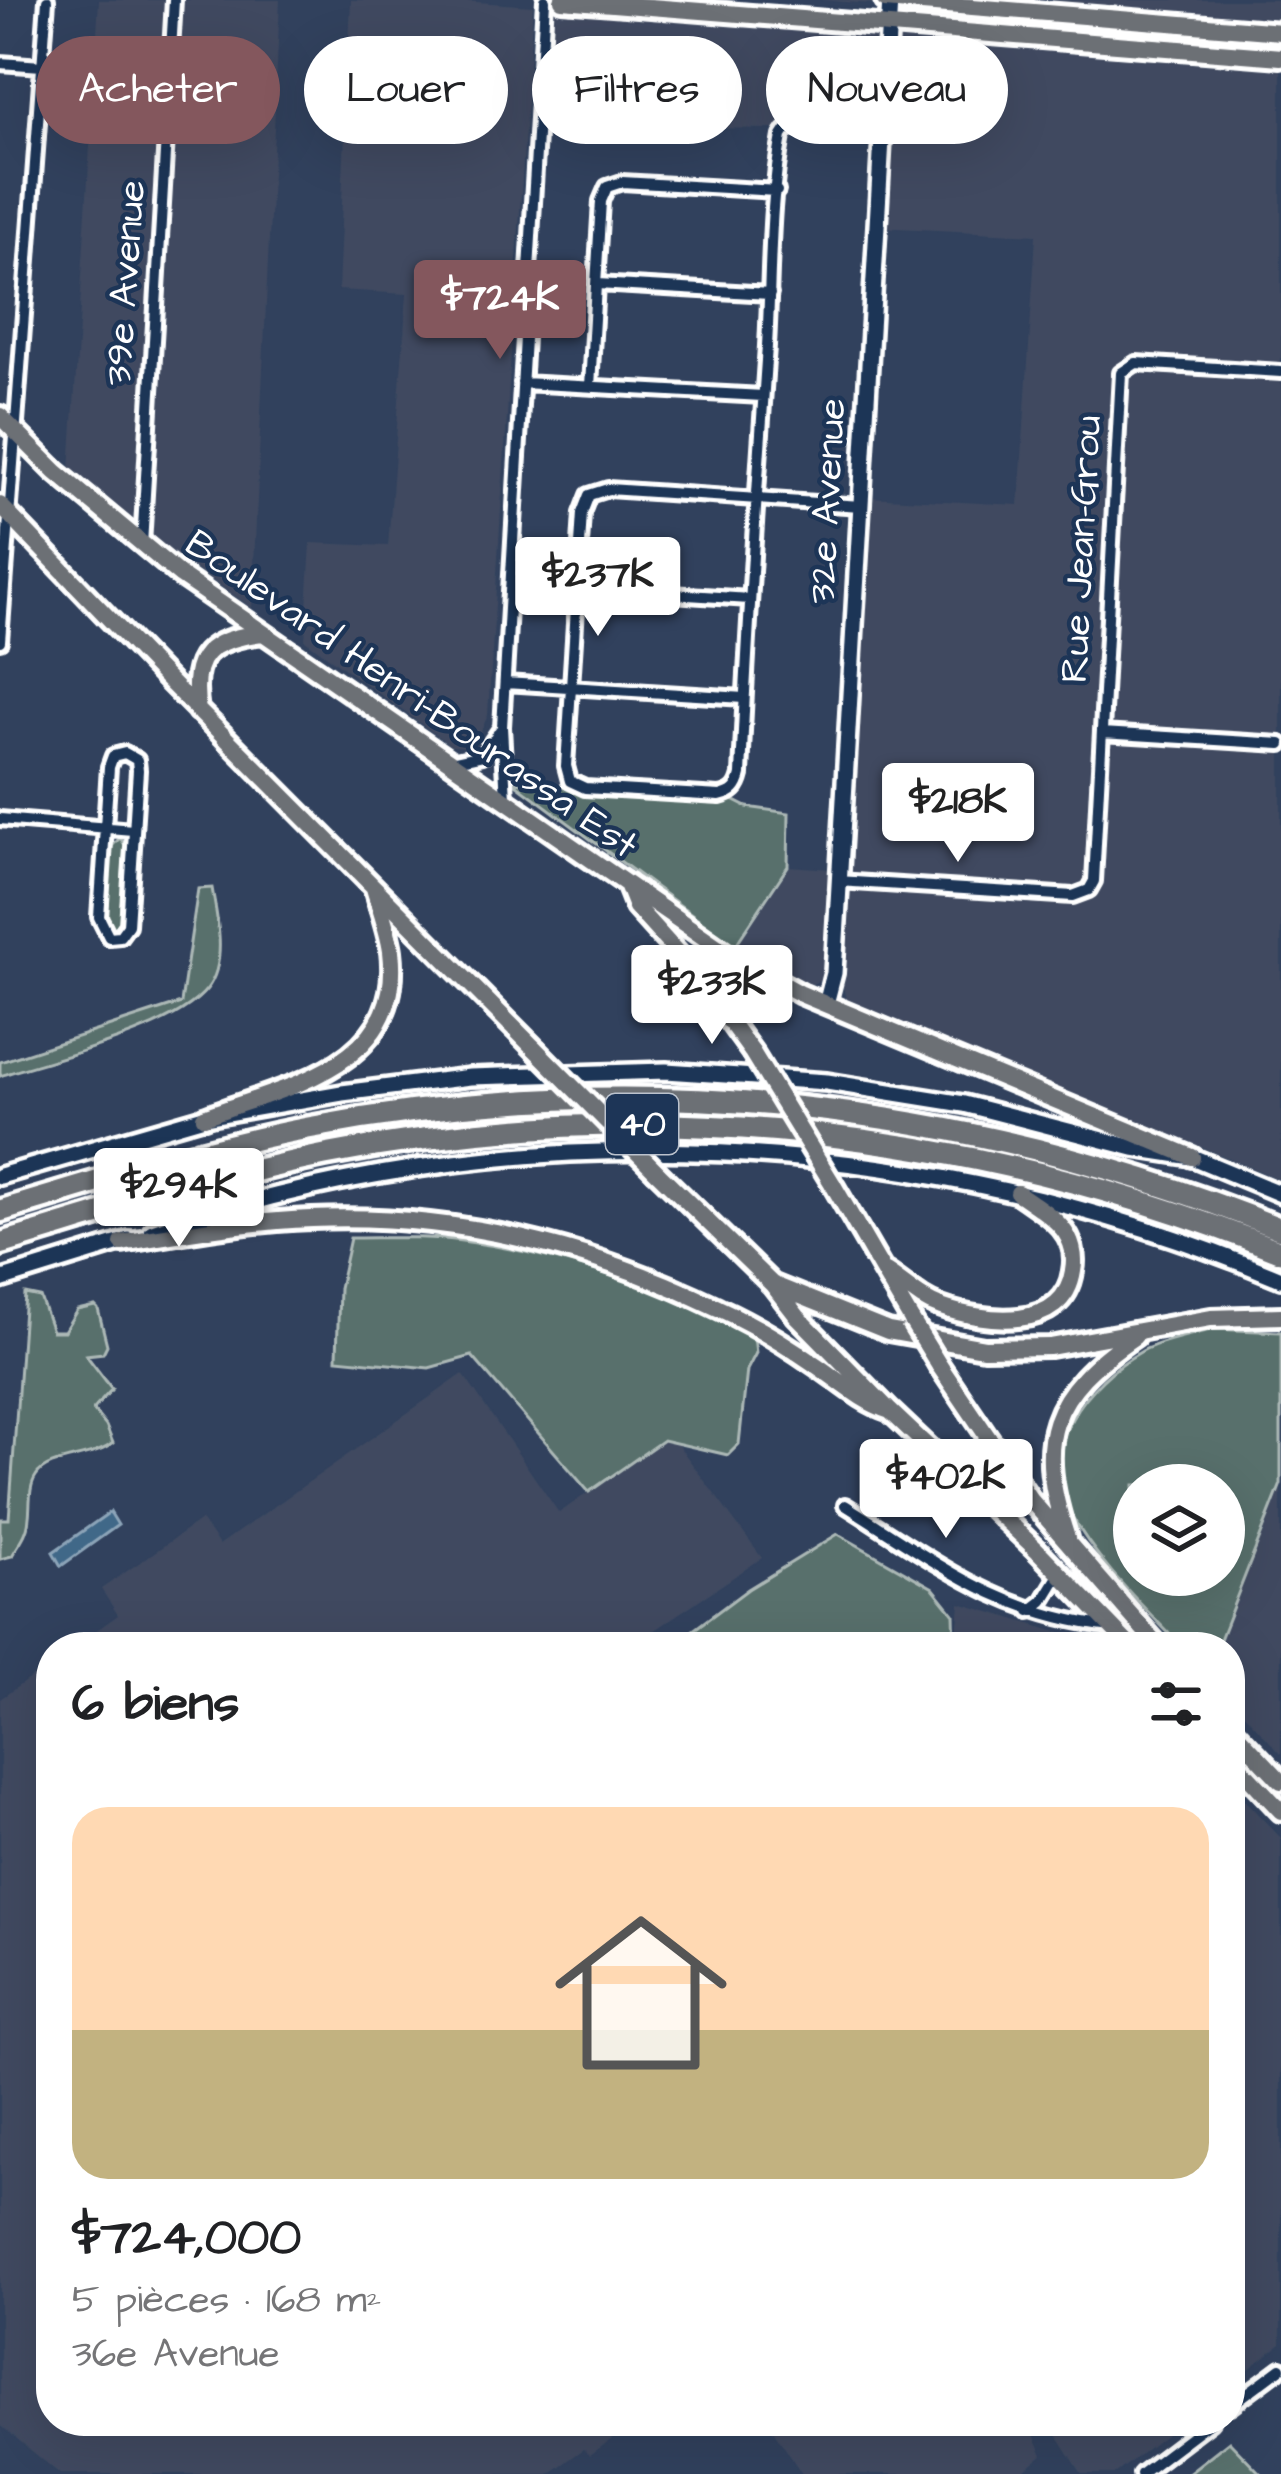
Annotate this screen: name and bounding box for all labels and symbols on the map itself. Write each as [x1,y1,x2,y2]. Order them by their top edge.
street label: 39e Avenue [92,179,160,387]
pin: $724K [416,260,584,362]
street label: 32e Avenue [796,397,860,605]
street label: Rue Jean-Grou [1048,414,1116,684]
street label: Boulevard Henri-Bourassa Est [174,518,648,873]
pin: $237K [514,537,682,639]
pin: $218K [874,763,1042,865]
pin: $233K [628,945,796,1047]
road number: 40 [606,1094,678,1154]
pin: $294K [95,1148,263,1250]
pin: $402K [862,1439,1030,1541]

